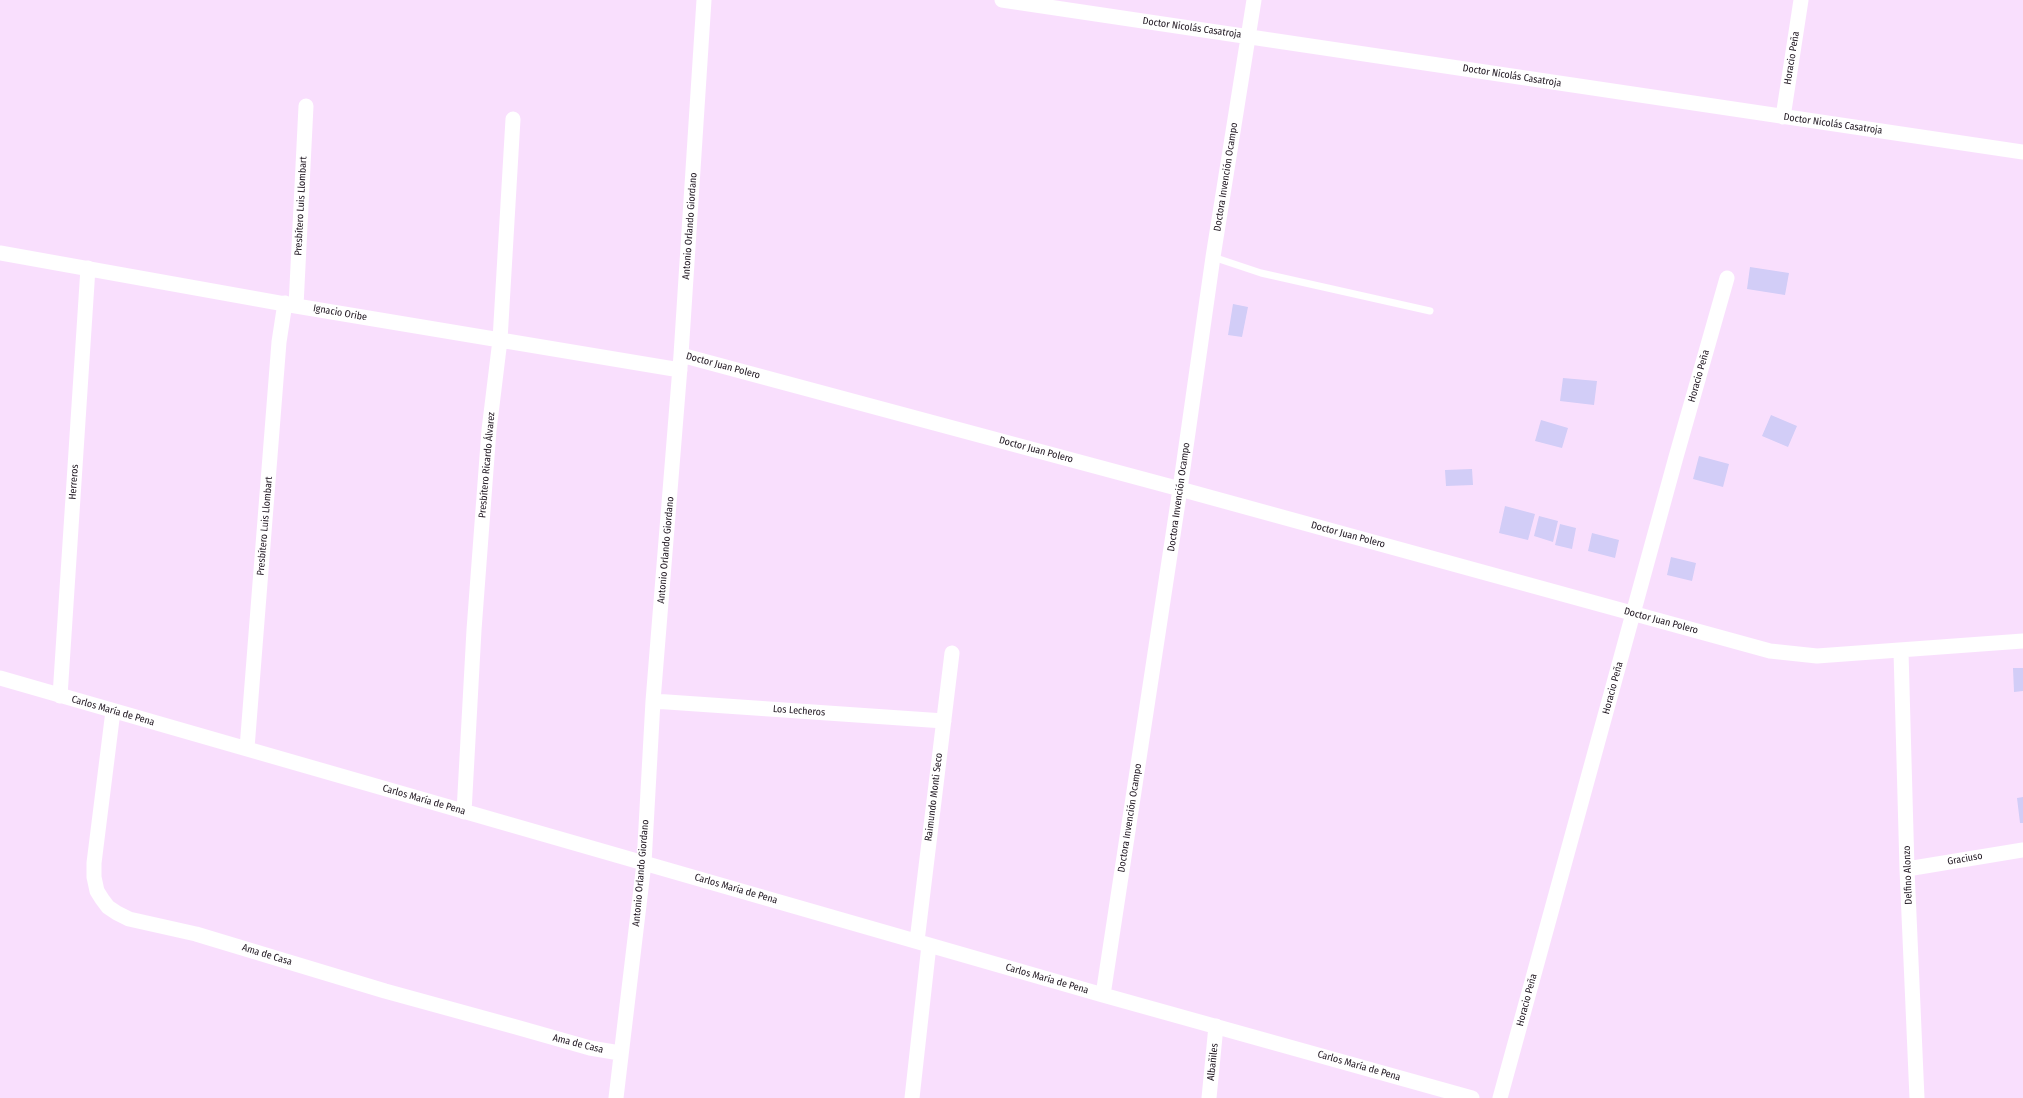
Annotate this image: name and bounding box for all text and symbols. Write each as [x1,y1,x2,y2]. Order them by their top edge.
street label: Doctor Nicolás Casatroja [1142,15,1242,41]
street label: Horacio Peña [1782,30,1802,86]
street label: Doctor Nicolás Casatroja [1462,62,1562,90]
street label: Doctor Nicolás Casatroja [1783,111,1883,137]
street label: Doctora Invención Ocampo [1211,122,1241,232]
street label: Presbítero Luis Llombart [292,156,310,256]
street label: Antonio Orlando Giordano [680,172,700,280]
street label: Ignacio Oribe [312,302,368,324]
street label: Horacio Peña [1686,348,1712,404]
street label: Doctor Juan Polero [685,350,761,382]
street label: Presbítero Ricardo Álvarez [476,411,498,519]
street label: Doctor Juan Polero [998,434,1074,466]
street label: Doctora Invención Ocampo [1165,442,1193,552]
street label: Herreros [67,464,81,500]
street label: Presbítero Luis Llombart [255,476,275,576]
street label: Antonio Orlando Giordano [655,496,677,604]
street label: Doctor Juan Polero [1310,519,1386,551]
street label: Doctor Juan Polero [1623,605,1699,637]
street label: Horacio Peña [1600,660,1626,716]
street label: Carlos María de Pena [70,693,156,729]
street label: Los Lecheros [772,703,826,719]
street label: Raimundo Monti Seco [923,752,945,842]
street label: Doctora Invención Ocampo [1115,763,1145,873]
street label: Carlos María de Pena [381,782,467,818]
street label: Antonio Orlando Giordano [630,819,652,927]
street label: Delfino Alonzo [1901,845,1915,905]
street label: Graciuso [1947,850,1983,868]
street label: Carlos María de Pena [693,871,779,907]
street label: Ama de Casa [240,942,294,968]
street label: Carlos María de Pena [1004,961,1090,997]
street label: Horacio Peña [1514,972,1540,1028]
street label: Ama de Casa [551,1032,605,1056]
street label: Albañiles [1205,1043,1221,1081]
street label: Carlos María de Pena [1316,1048,1402,1084]

